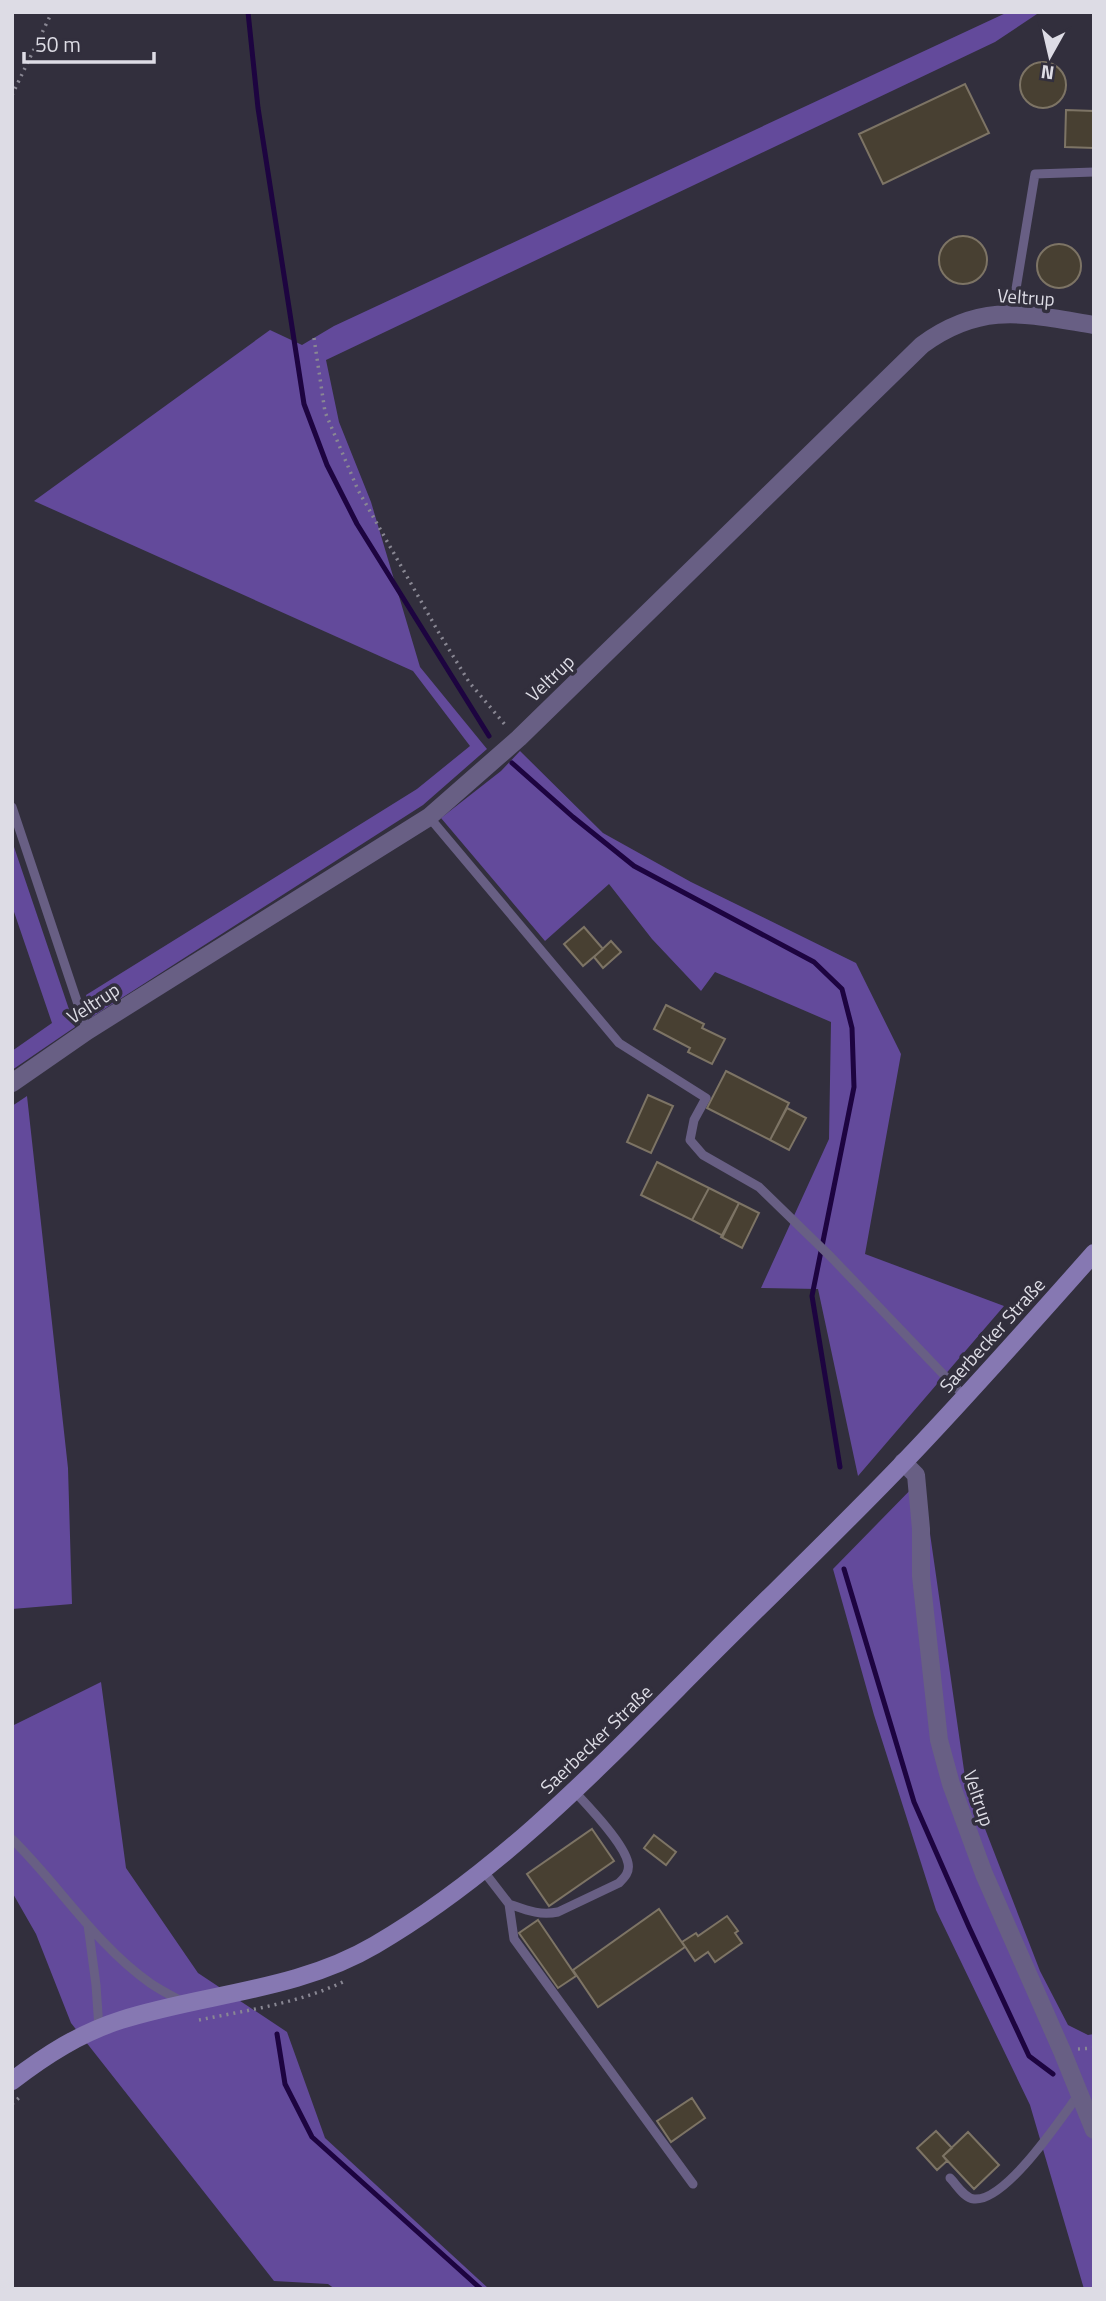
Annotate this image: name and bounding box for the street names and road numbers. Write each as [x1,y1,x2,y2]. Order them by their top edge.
street label: Veltrup [996,280,1056,313]
street label: Veltrup [519,647,581,708]
street label: Veltrup [61,975,125,1030]
street label: Saerbecker Straße [932,1271,1051,1399]
street label: Saerbecker Straße [533,1677,658,1800]
street label: Veltrup [956,1766,1003,1830]

